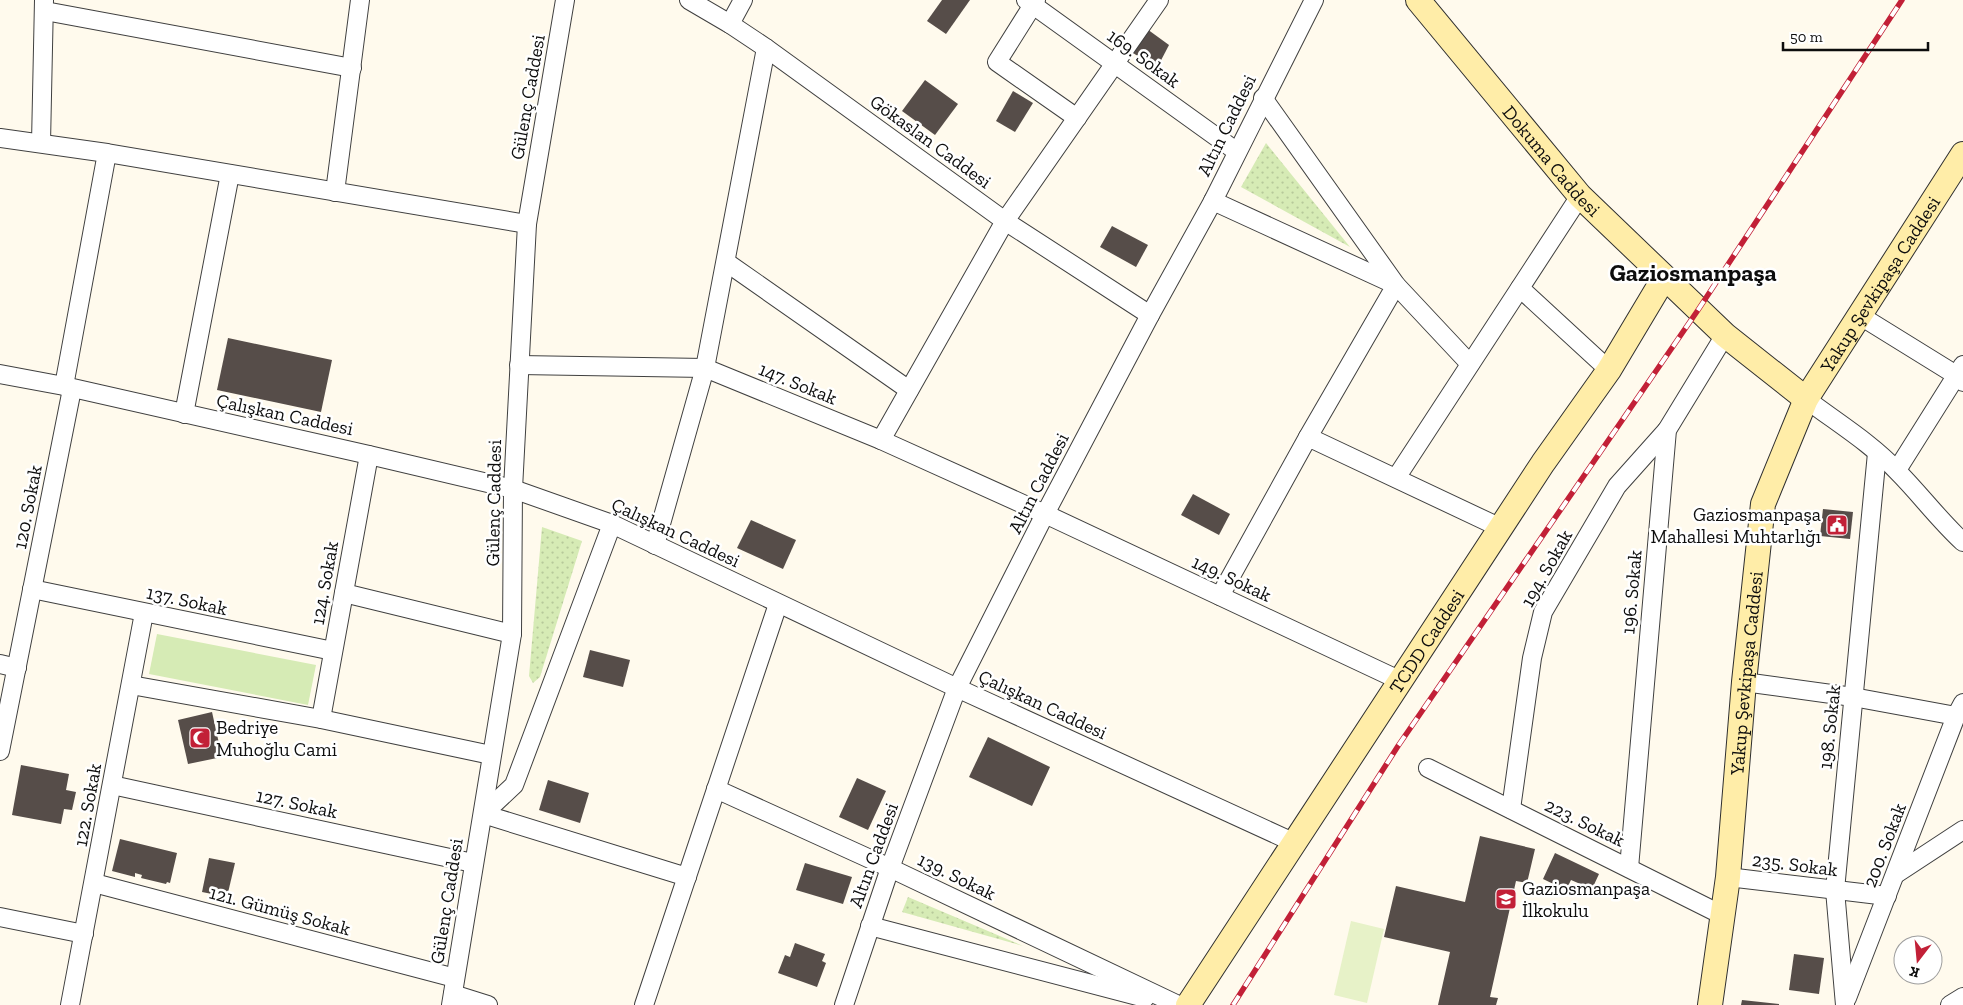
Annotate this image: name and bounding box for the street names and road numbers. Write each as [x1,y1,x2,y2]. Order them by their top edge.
street label: 169. Sokak [1103,24,1185,93]
street label: Gülenç Caddesi [505,33,550,161]
street label: Altın Caddesi [1192,71,1261,180]
street label: Gökaslan Caddesi [865,90,996,193]
street label: Dokuma Caddesi [1498,101,1605,221]
street label: Yakup Şevkipaşa Caddesi [1815,192,1945,377]
street label: 147. Sokak [755,357,840,410]
street label: Çalışkan Caddesi [214,389,355,440]
street label: Altın Caddesi [1003,429,1074,537]
street label: Gülenç Caddesi [481,439,506,567]
street label: 120. Sokak [8,463,47,551]
street label: Çalışkan Caddesi [608,493,744,572]
street label: 194. Sokak [1516,525,1577,611]
street label: 124. Sokak [306,539,343,627]
street label: 196. Sokak [1616,549,1647,635]
street label: 149. Sokak [1189,550,1275,607]
street label: Yakup Şevkipaşa Caddesi [1725,570,1768,777]
street label: 137. Sokak [144,581,229,620]
street label: TCDD Caddesi [1384,585,1469,698]
street label: Çalışkan Caddesi [975,665,1111,744]
street label: 198. Sokak [1814,684,1845,770]
street label: 122. Sokak [69,762,106,848]
street label: 127. Sokak [254,784,340,823]
street label: 223. Sokak [1541,793,1629,852]
street label: Altın Caddesi [844,800,903,911]
street label: 200. Sokak [1858,800,1911,891]
street label: Gülenç Caddesi [425,837,468,965]
street label: 139. Sokak [914,848,1000,905]
street label: 235. Sokak [1751,848,1839,881]
street label: 121. Gümüş Sokak [207,881,353,940]

